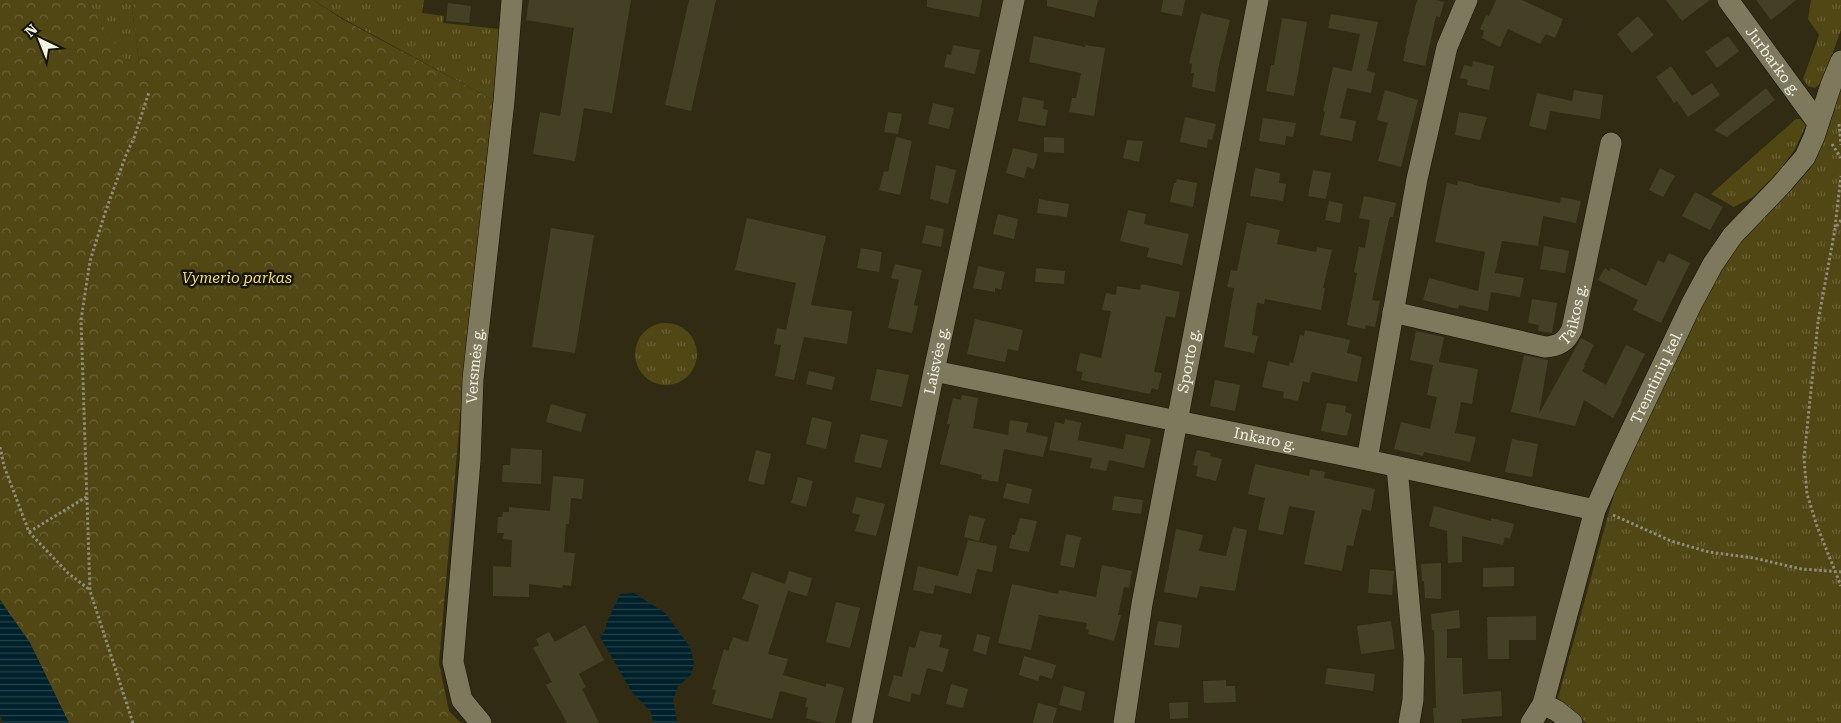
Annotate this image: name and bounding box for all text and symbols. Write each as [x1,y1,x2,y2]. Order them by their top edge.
north arrow [15,15,65,65]
text: N [22,21,41,40]
street label: Jurbarko g. [1742,23,1804,100]
park label: Vymerio parkas [182,269,292,287]
street label: Taikos g. [1556,282,1590,349]
street label: Laisvės g. [920,325,952,396]
street label: Versmės g. [463,327,488,404]
street label: Sporto g. [1174,327,1204,395]
street label: Tremtinių kel. [1627,327,1687,427]
street label: Inkaro g. [1232,424,1298,454]

